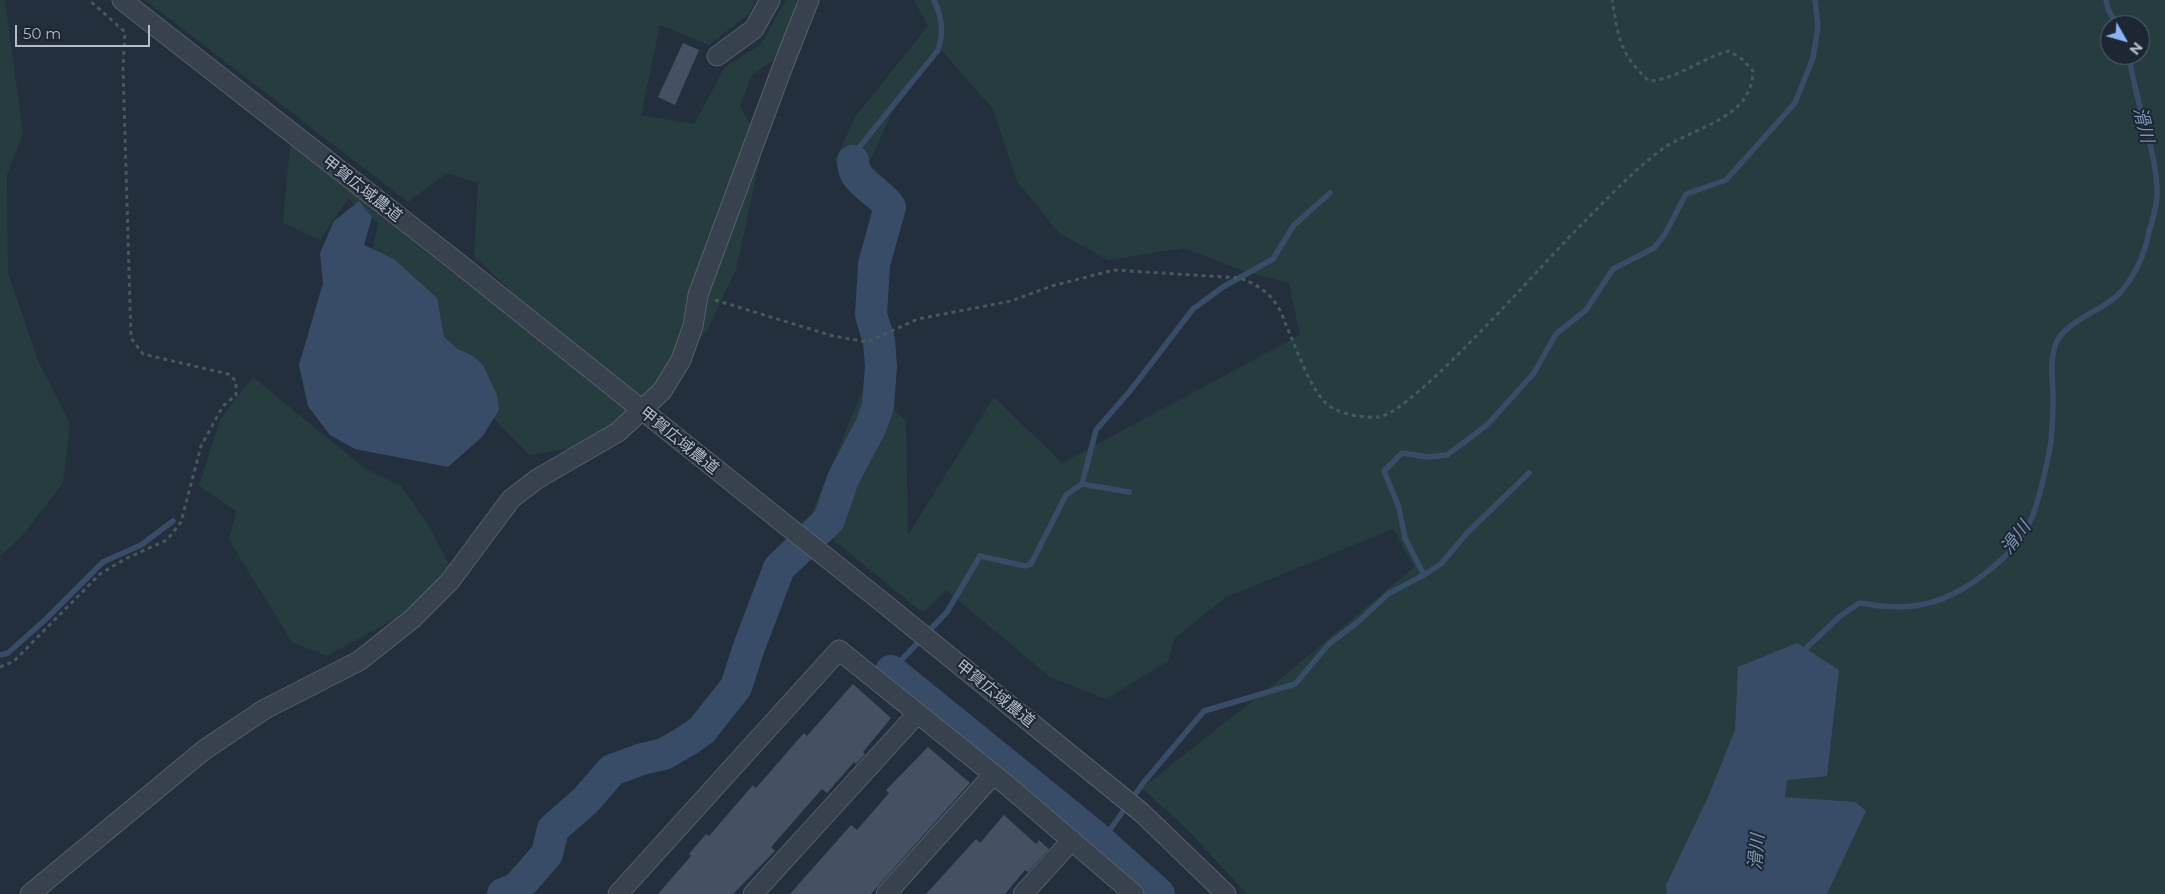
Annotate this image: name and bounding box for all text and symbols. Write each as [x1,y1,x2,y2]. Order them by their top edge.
scale bar [18,15,152,47]
north arrow [2100,15,2150,65]
text: 50 m [23,24,61,43]
text: N [2125,39,2147,59]
water label: 滑川 [2128,105,2158,145]
street label: 甲賀広域農道 [318,152,406,226]
street label: 甲賀広域農道 [636,403,722,479]
water label: 滑川 [1997,517,2035,559]
street label: 甲賀広域農道 [952,656,1038,732]
water label: 滑川 [1745,833,1769,871]

